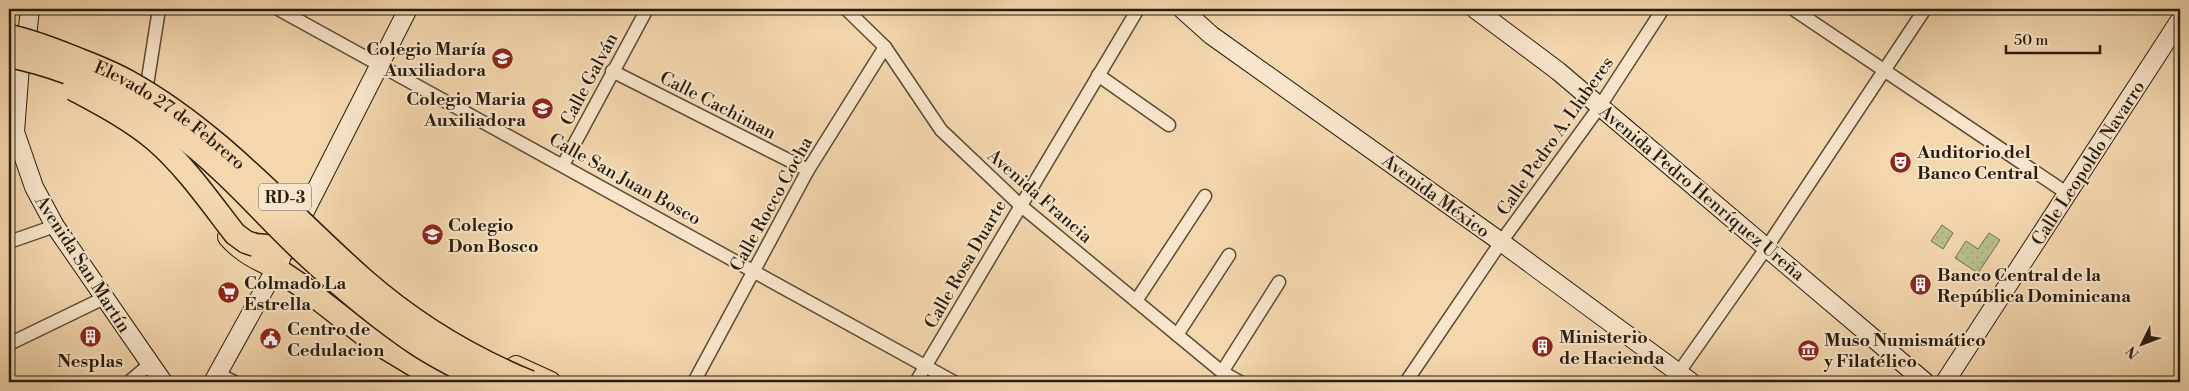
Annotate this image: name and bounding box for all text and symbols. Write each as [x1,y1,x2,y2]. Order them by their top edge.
scale bar [2006,22,2100,54]
street label: Calle Galván [555,29,624,129]
text: 50 m [2014,31,2048,50]
place label: Colegio María Auxiliadora [366,38,486,82]
school or university icon: Colegio María Auxiliadora [490,47,514,71]
street label: Calle Pedro A. Lluberes [1492,52,1619,220]
street label: Elevado 27 de Febrero [91,56,250,175]
street label: Calle Cachiman [656,66,780,145]
street label: Calle Leopoldo Navarro [2027,77,2150,250]
place label: Colegio Maria Auxiliadora [406,88,526,132]
school or university icon: Colegio Maria Auxiliadora [530,97,554,121]
street label: Avenida Pedro Henríquez Ureña [1593,100,1810,287]
street label: Calle San Juan Bosco [545,128,705,231]
street label: Calle Rocco Cocha [725,132,818,276]
place label: Auditorio del Banco Central [1916,141,2039,185]
street label: Avenida Francia [981,144,1098,249]
street label: Avenida México [1376,149,1494,243]
theatre icon: Auditorio del Banco Central [1889,150,1913,174]
road number: RD-3 [259,183,311,210]
street label: Avenida San Martín [29,190,136,338]
street label: Calle Rosa Duarte [919,196,1012,333]
place label: Colegio Don Bosco [448,214,539,258]
school or university icon: Colegio Don Bosco [420,223,444,247]
place label: Banco Central de la República Dominicana [1937,264,2131,308]
place label: Colmado La Estrella [244,272,347,316]
building icon: Banco Central de la República Dominicana [1909,273,1933,297]
supermarket icon: Colmado La Estrella [216,281,240,305]
place label: Centro de Cedulacion [287,318,384,362]
north arrow [2116,318,2166,368]
building icon: Nesplas [78,324,102,348]
place label: Ministerio de Hacienda [1559,326,1665,370]
public building icon: Centro de Cedulacion [259,327,283,351]
place label: Muso Numismático y Filatélico [1823,329,1986,373]
building icon: Ministerio de Hacienda [1531,335,1555,359]
museum icon: Muso Numismático y Filatélico [1796,338,1820,362]
text: N [2123,342,2143,362]
place label: Nesplas [57,350,123,373]

